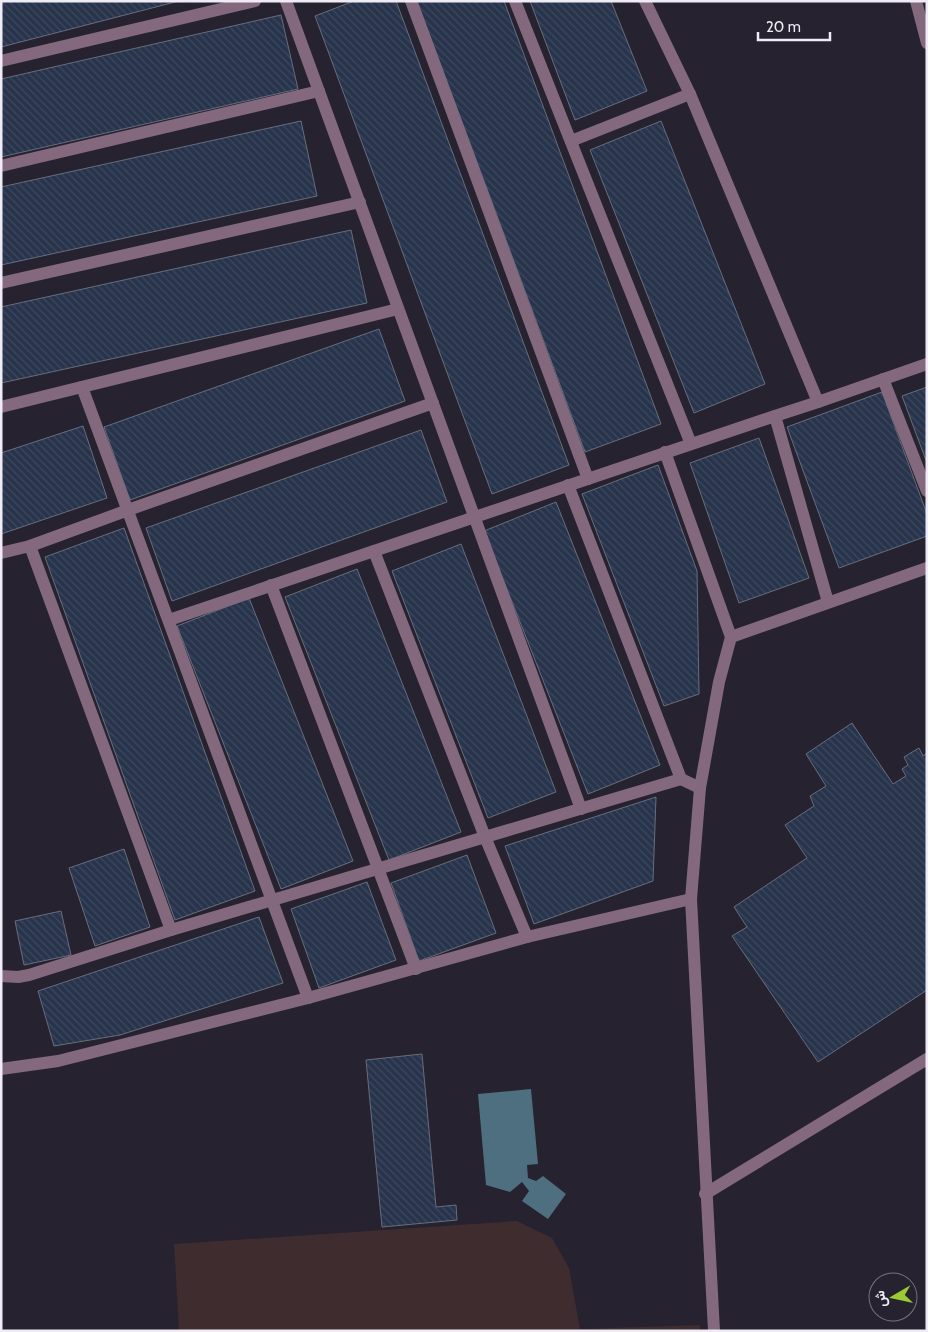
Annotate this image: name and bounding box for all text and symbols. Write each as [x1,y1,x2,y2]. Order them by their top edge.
scale bar [758,10,830,42]
text: 20 m [766,18,801,36]
north arrow [868,1272,918,1322]
text: ش [870,1289,890,1309]

